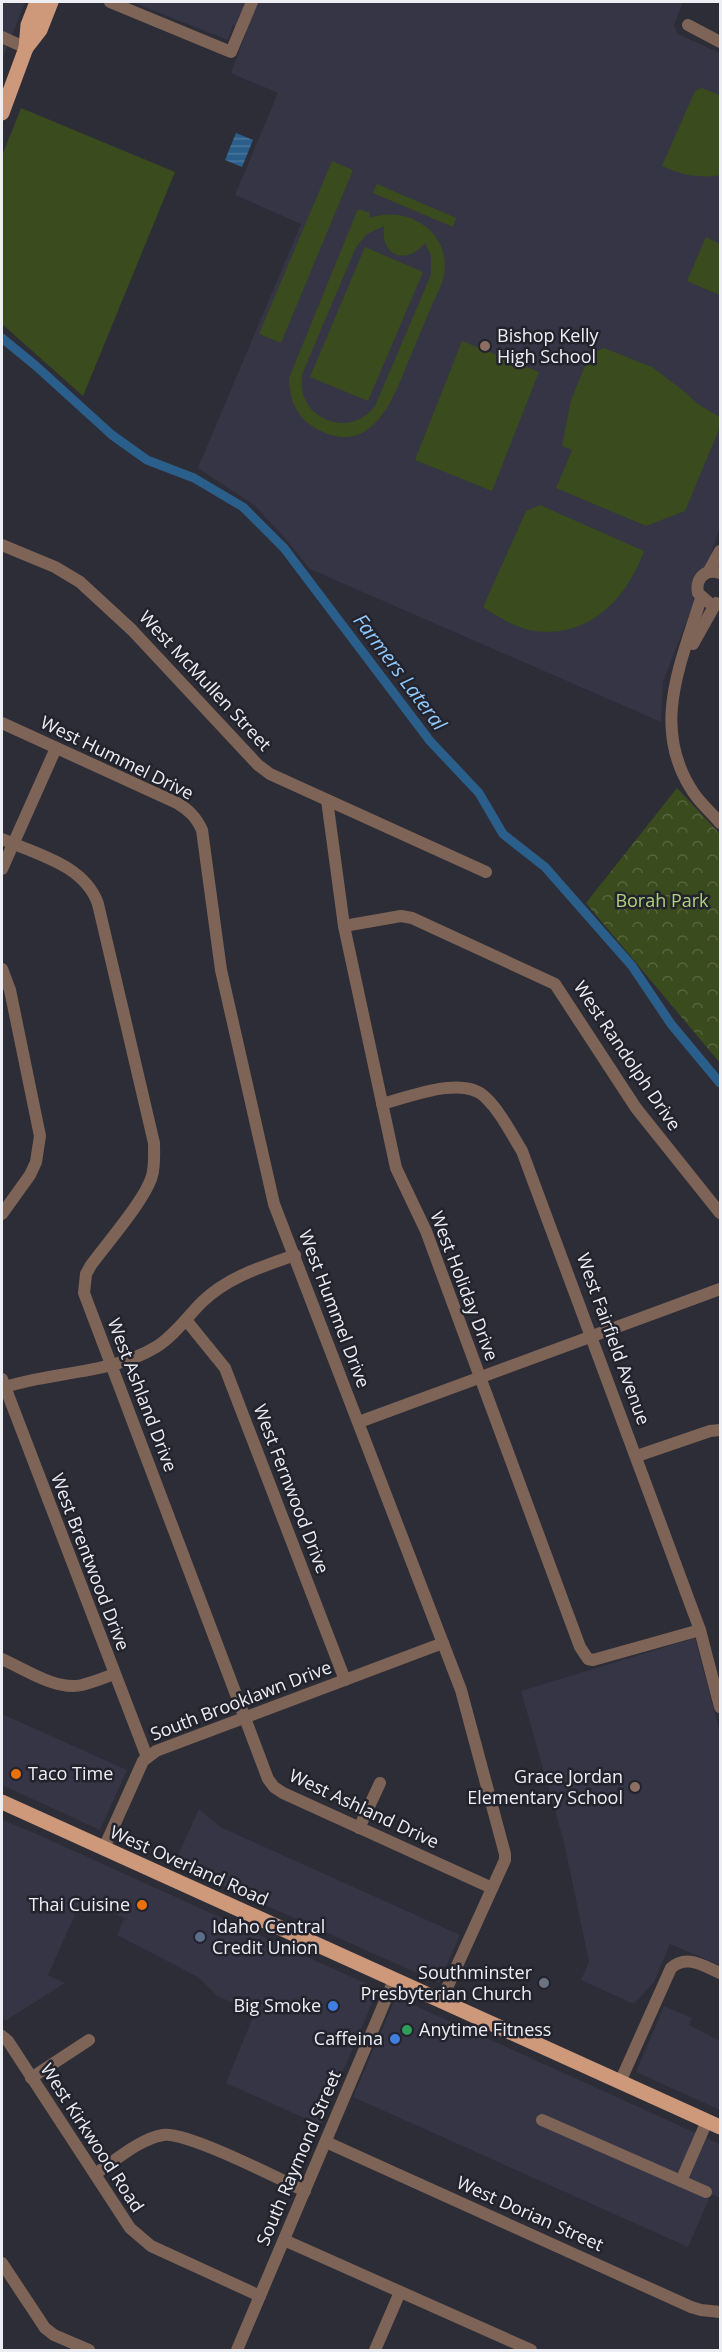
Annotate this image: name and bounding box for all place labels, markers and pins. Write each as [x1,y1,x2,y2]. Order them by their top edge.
place label: Bishop Kelly High School [497,323,600,368]
marker: Bishop Kelly High School [478,339,492,353]
place label: Taco Time [28,1761,113,1785]
place label: Grace Jordan Elementary School [467,1764,623,1809]
marker: Taco Time [9,1767,23,1781]
marker: Grace Jordan Elementary School [628,1780,642,1794]
place label: Thai Cuisine [29,1892,130,1916]
marker: Thai Cuisine [135,1898,149,1912]
place label: Idaho Central Credit Union [212,1914,325,1959]
marker: Idaho Central Credit Union [193,1930,207,1944]
place label: Southminster Presbyterian Church [361,1960,533,2005]
marker: Southminster Presbyterian Church [537,1976,551,1990]
place label: Big Smoke [233,1993,321,2017]
marker: Big Smoke [326,1999,340,2013]
place label: Anytime Fitness [419,2017,551,2041]
marker: Anytime Fitness [400,2023,414,2037]
place label: Caffeina [314,2026,383,2050]
marker: Caffeina [388,2032,402,2046]

